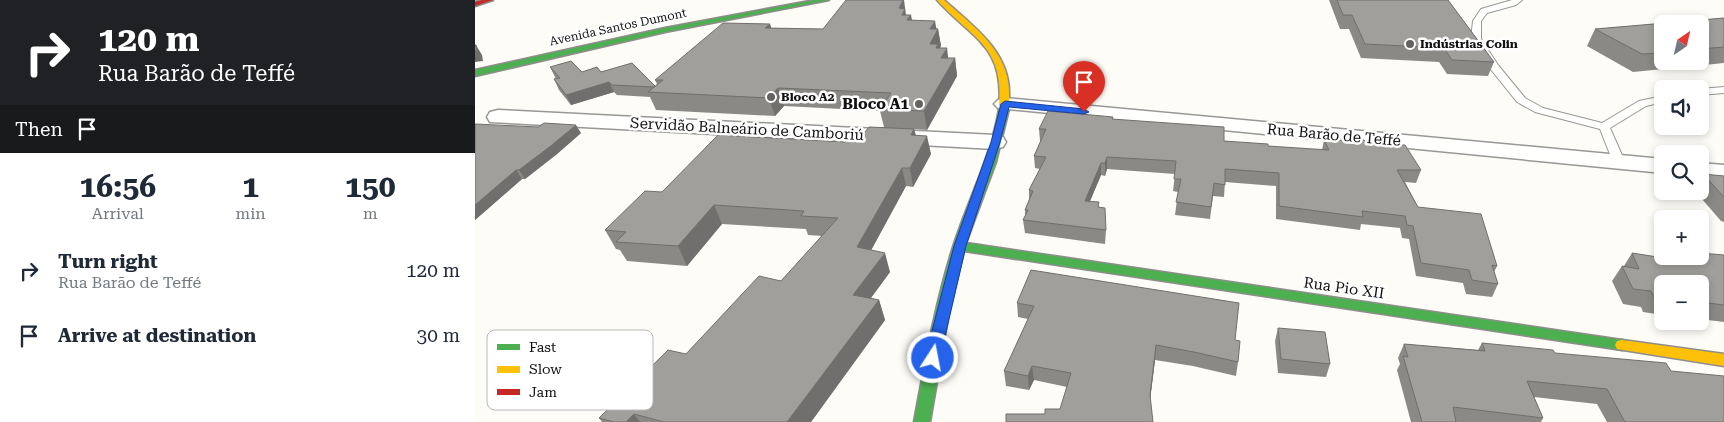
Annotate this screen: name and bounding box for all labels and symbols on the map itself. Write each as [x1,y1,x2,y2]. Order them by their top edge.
street label: Avenida Santos Dumont [548,6,688,48]
north arrow [1654,15,1709,70]
place label: Indústrias Colin [1420,37,1518,51]
marker: Indústrias Colin [1404,38,1416,50]
pin [1063,61,1105,112]
place label: Bloco A2 [781,90,835,104]
marker: Bloco A2 [765,91,777,103]
place label: Bloco A1 [842,95,910,113]
marker: Bloco A1 [913,98,925,110]
street label: Servidão Balneário de Camboriú [630,114,865,144]
street label: Rua Barão de Teffé [1266,120,1402,150]
street label: Rua Pio XII [1303,273,1385,303]
legend [487,330,653,410]
position arrow [906,331,958,383]
text: Fast [529,339,556,355]
text: Slow [529,361,562,377]
text: Jam [529,384,557,400]

